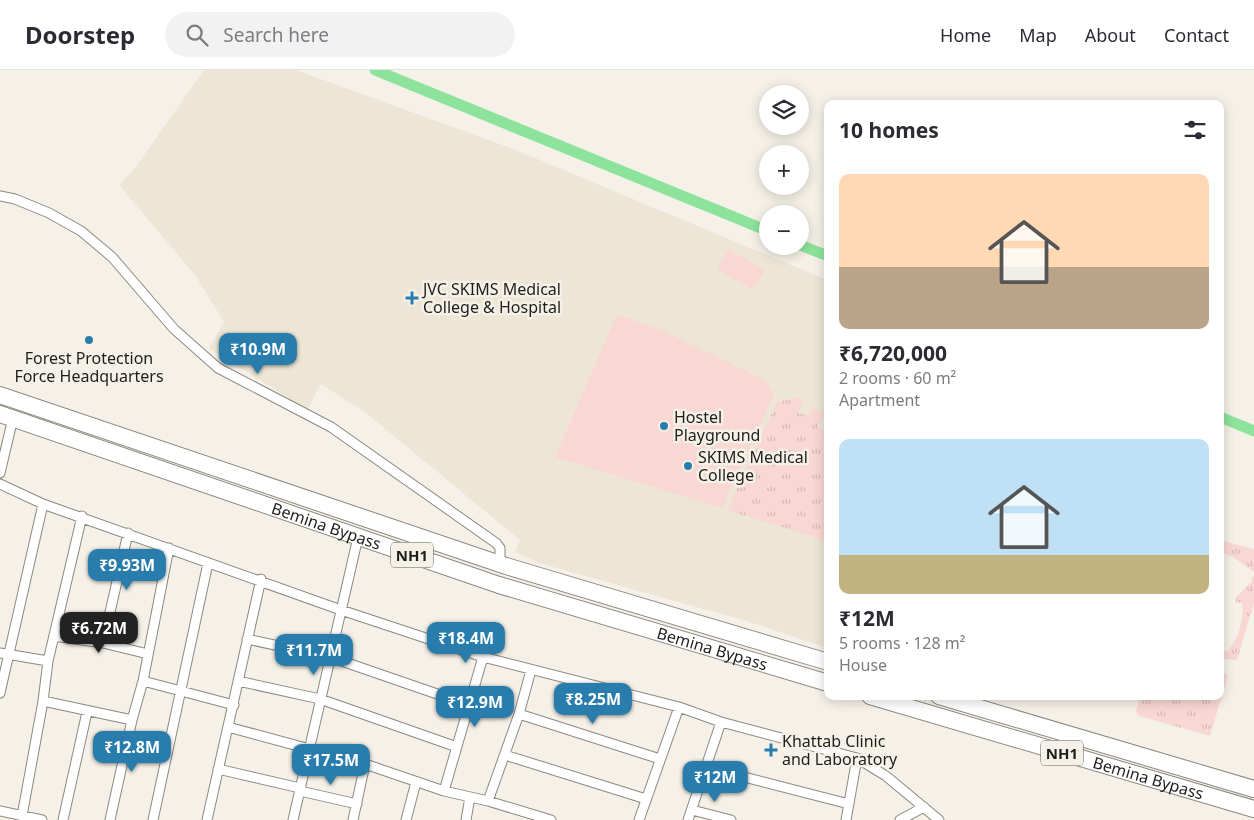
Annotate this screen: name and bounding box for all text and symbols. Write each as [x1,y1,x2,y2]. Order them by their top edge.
search box [165,12,515,57]
text: Doorstep [25,18,135,51]
icon: search [183,21,211,49]
text: Search here [223,22,329,48]
text: Home [940,23,991,47]
text: Map [1019,23,1057,47]
text: About [1085,23,1136,47]
text: Contact [1164,23,1229,47]
map controls [759,85,809,255]
button: layers [759,85,809,135]
text: 10 homes [839,116,939,144]
icon: filters [1181,116,1209,144]
button: + [759,145,809,195]
button: − [759,205,809,255]
icon: home [979,207,1069,297]
place label: JVC SKIMS Medical College & Hospital [421,278,561,318]
marker: JVC SKIMS Medical College & Hospital [405,291,419,305]
pin: ₹10.9M [217,332,299,375]
marker: Forest Protection Force Headquarters [83,334,95,346]
text: ₹10.9M [230,338,286,360]
text: ₹6,720,000 [839,339,947,367]
place label: Forest Protection Force Headquarters [14,347,164,387]
text: 2 rooms · 60 m² [839,367,956,389]
text: Apartment [839,389,920,411]
place label: Hostel Playground [674,406,760,446]
marker: Hostel Playground [658,420,670,432]
place label: SKIMS Medical College [698,446,808,486]
marker: SKIMS Medical College [682,460,694,472]
icon: home [979,472,1069,562]
street label: Bemina Bypass [269,497,384,555]
road number: NH1 [391,542,433,568]
pin: ₹9.93M [86,548,168,591]
text: ₹9.93M [99,554,155,576]
text: ₹12M [839,604,895,632]
pin: ₹6.72M [58,612,140,654]
text: ₹6.72M [71,617,127,639]
pin: ₹18.4M [425,622,507,664]
street label: Bemina Bypass [654,622,770,675]
text: ₹18.4M [438,627,494,649]
text: 5 rooms · 128 m² [839,632,965,654]
pin: ₹11.7M [273,634,355,676]
text: ₹11.7M [286,639,342,661]
text: House [839,654,887,676]
pin: ₹8.25M [552,682,634,725]
pin: ₹12.9M [434,686,516,728]
text: ₹8.25M [565,688,621,710]
text: ₹12.9M [447,691,503,713]
pin: ₹12.8M [91,730,173,773]
place label: Khattab Clinic and Laboratory [782,730,898,770]
text: ₹12.8M [104,736,160,758]
road number: NH1 [1041,740,1083,766]
marker: Khattab Clinic and Laboratory [764,743,778,757]
pin: ₹17.5M [290,744,372,786]
text: ₹17.5M [303,749,359,771]
street label: Bemina Bypass [1090,751,1206,805]
pin: ₹12M [685,760,745,803]
text: ₹12M [694,766,736,788]

